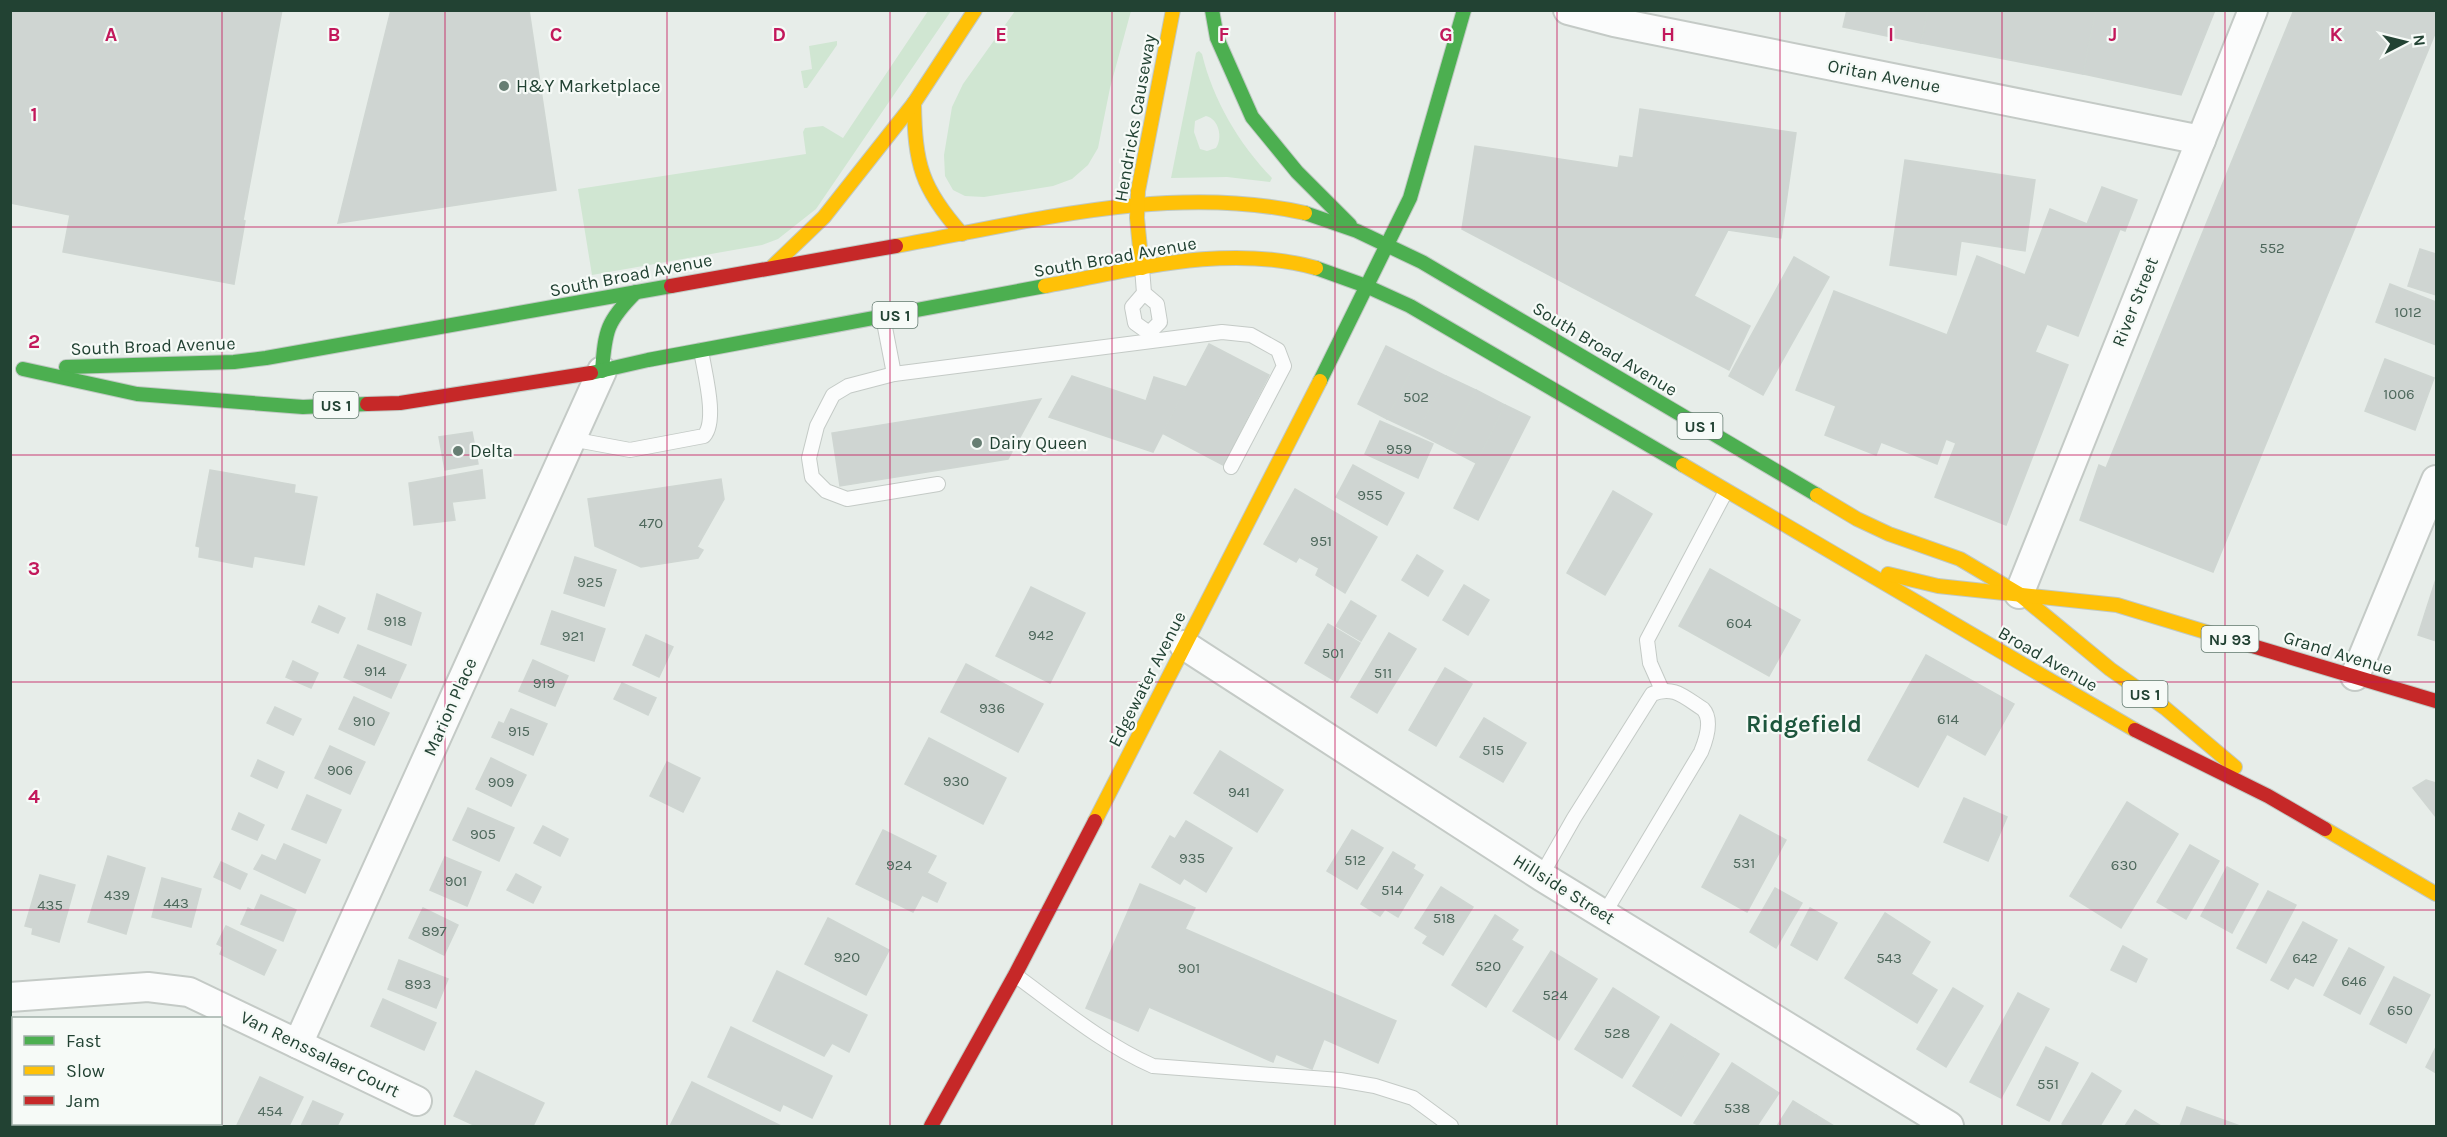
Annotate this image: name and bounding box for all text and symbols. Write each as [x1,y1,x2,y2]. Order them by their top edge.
north arrow [2375,12,2435,72]
text: A [105,23,118,46]
text: B [328,23,340,46]
text: C [550,23,562,46]
text: D [772,23,786,46]
text: E [995,23,1007,46]
text: F [1219,23,1230,46]
text: G [1439,23,1453,46]
text: H [1661,23,1675,46]
text: I [1888,23,1894,46]
text: J [2109,23,2117,46]
text: K [2329,23,2343,46]
street label: Hendricks Causeway [1109,32,1161,203]
text: N [2409,33,2430,47]
street label: Oritan Avenue [1826,54,1942,98]
place label: H&Y Marketplace [516,75,660,97]
marker: H&Y Marketplace [497,79,511,93]
text: 1 [30,103,38,126]
street label: South Broad Avenue [1032,232,1198,282]
house number: 552 [2259,239,2285,257]
street label: South Broad Avenue [548,248,714,302]
street label: River Street [2107,254,2163,350]
street label: South Broad Avenue [1529,297,1681,401]
road number: US 1 [872,302,918,328]
house number: 1012 [2394,303,2422,321]
text: 2 [28,330,40,353]
street label: South Broad Avenue [70,332,236,360]
house number: 1006 [2383,385,2415,403]
house number: 502 [1403,388,1429,406]
road number: US 1 [314,392,358,418]
road number: US 1 [1678,413,1722,439]
place label: Dairy Queen [989,432,1087,454]
marker: Dairy Queen [970,436,984,450]
place label: Delta [470,440,513,462]
house number: 959 [1386,440,1412,458]
marker: Delta [451,444,465,458]
house number: 955 [1357,486,1383,504]
house number: 470 [639,514,663,532]
house number: 951 [1310,532,1332,550]
text: 3 [28,557,40,580]
house number: 925 [577,573,603,591]
street label: Edgewater Avenue [1103,608,1191,750]
house number: 918 [384,612,406,630]
house number: 604 [1726,614,1753,632]
street label: Broad Avenue [1994,622,2102,696]
house number: 942 [1028,626,1054,644]
road number: NJ 93 [2202,626,2258,652]
street label: Grand Avenue [2281,626,2395,680]
house number: 921 [562,627,584,645]
house number: 501 [1322,644,1344,662]
street label: Marion Place [419,654,481,760]
house number: 914 [364,662,387,680]
house number: 511 [1374,664,1392,682]
house number: 919 [533,674,555,692]
road number: US 1 [2122,681,2168,707]
house number: 936 [979,699,1005,717]
district label: Ridgefield [1746,710,1862,738]
house number: 614 [1937,710,1960,728]
house number: 910 [353,712,375,730]
house number: 915 [508,722,530,740]
house number: 515 [1482,741,1504,759]
house number: 906 [327,761,353,779]
house number: 930 [943,772,969,790]
house number: 909 [488,773,514,791]
house number: 941 [1228,783,1250,801]
text: 4 [28,785,40,808]
house number: 905 [470,825,496,843]
house number: 935 [1179,849,1205,867]
street label: Hillside Street [1509,849,1619,929]
house number: 512 [1344,851,1366,869]
house number: 531 [1733,854,1755,872]
house number: 924 [886,856,913,874]
house number: 630 [2111,856,2137,874]
house number: 901 [445,872,467,890]
house number: 514 [1381,881,1404,899]
house number: 439 [104,886,130,904]
house number: 443 [163,894,189,912]
house number: 435 [37,896,63,914]
house number: 518 [1433,909,1455,927]
house number: 897 [422,922,446,940]
house number: 920 [834,948,860,966]
house number: 543 [1876,949,1902,967]
house number: 642 [2292,949,2318,967]
house number: 520 [1475,957,1501,975]
house number: 901 [1178,959,1200,977]
house number: 646 [2341,972,2367,990]
house number: 893 [405,975,431,993]
house number: 524 [1542,986,1568,1004]
house number: 650 [2387,1001,2413,1019]
street label: Van Renssalaer Court [237,1006,403,1102]
legend [12,1017,222,1125]
house number: 528 [1604,1024,1630,1042]
text: Fast [66,1030,101,1052]
text: Slow [66,1060,105,1082]
house number: 551 [2037,1075,2059,1093]
text: Jam [66,1090,100,1112]
house number: 538 [1724,1099,1750,1117]
house number: 454 [257,1102,283,1120]

